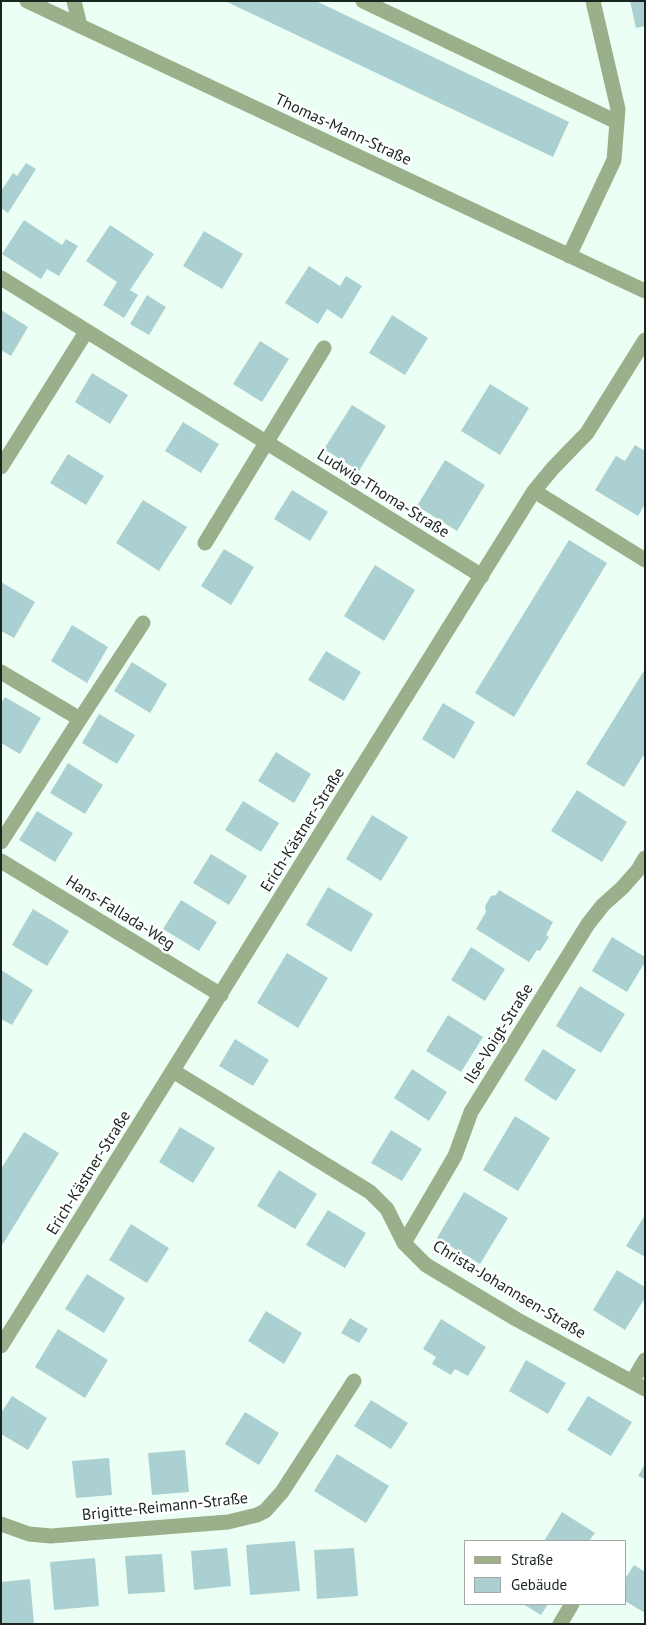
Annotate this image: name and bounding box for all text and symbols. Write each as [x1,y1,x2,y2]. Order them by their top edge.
street label: Thomas-Mann-Straße [272,90,414,170]
street label: Ludwig-Thoma-Straße [313,446,453,542]
street label: Erich-Kästner-Straße [257,764,349,896]
street label: Hans-Fallada-Weg [62,872,178,954]
street label: Ilse-Voigt-Straße [460,980,538,1088]
street label: Erich-Kästner-Straße [43,1107,135,1239]
street label: Christa-Johannsen-Straße [429,1237,589,1343]
street label: Brigitte-Reimann-Straße [81,1489,249,1525]
legend [463,1540,626,1605]
text: Straße [511,1550,553,1569]
text: Gebäude [511,1575,567,1594]

